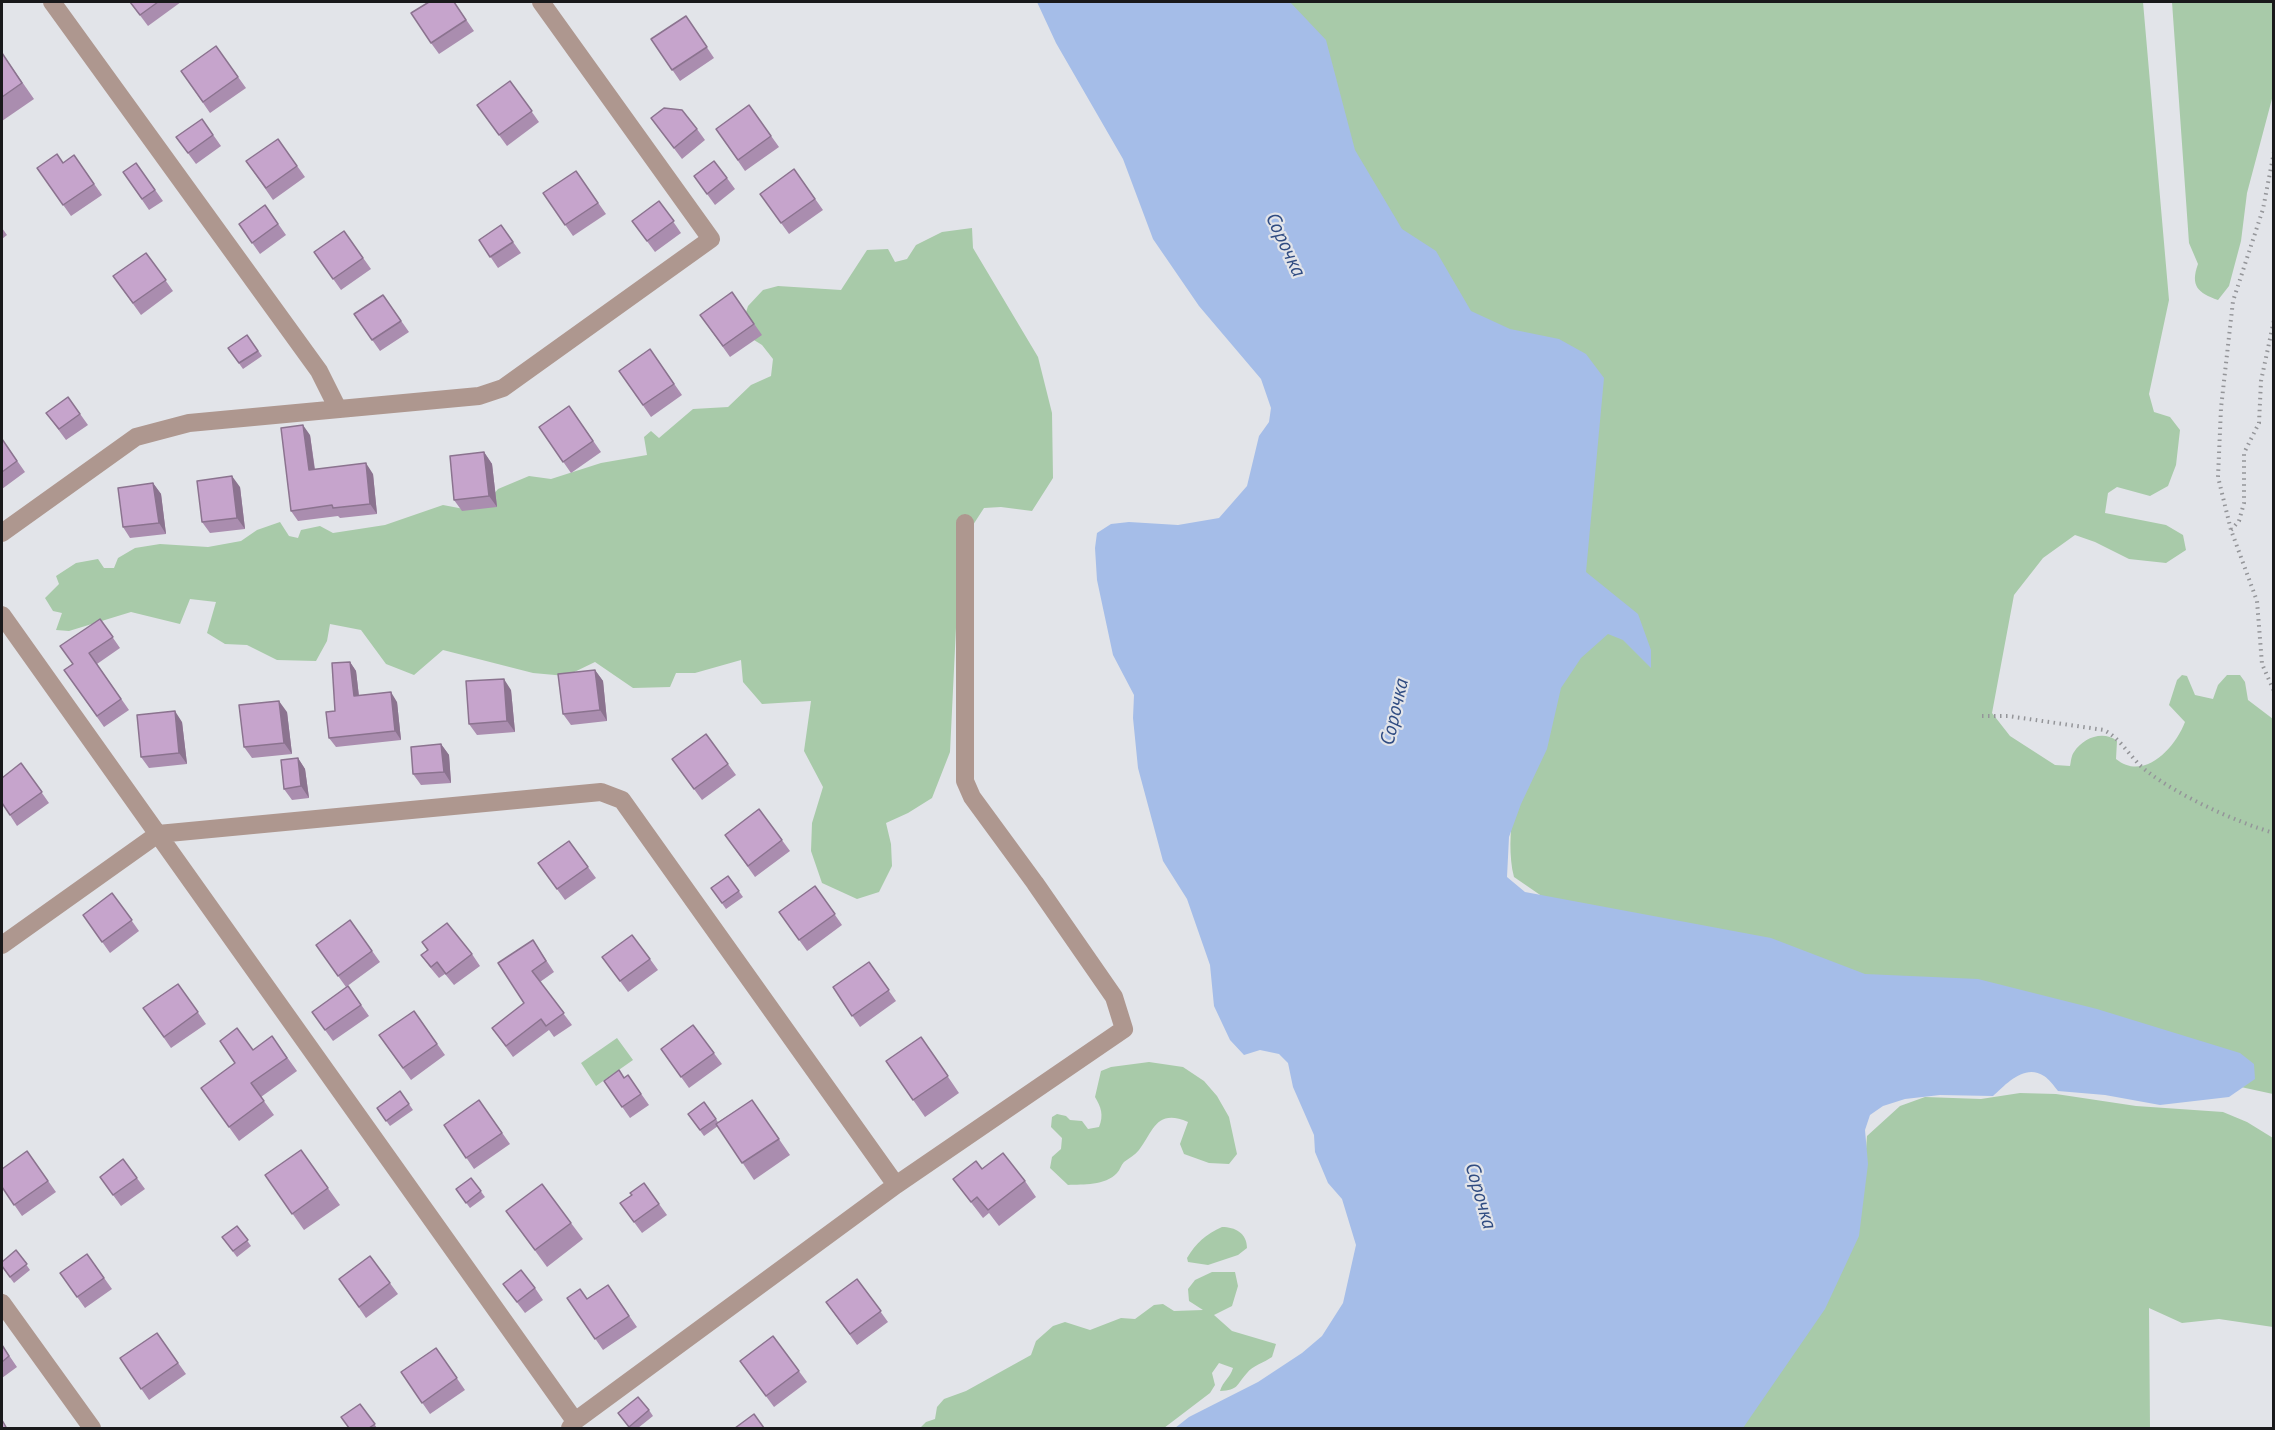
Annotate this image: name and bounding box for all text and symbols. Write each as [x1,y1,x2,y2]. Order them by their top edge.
water label: Сорочка [1260,209,1310,281]
water label: Сорочка [1376,676,1414,748]
water label: Сорочка [1459,1160,1501,1232]

